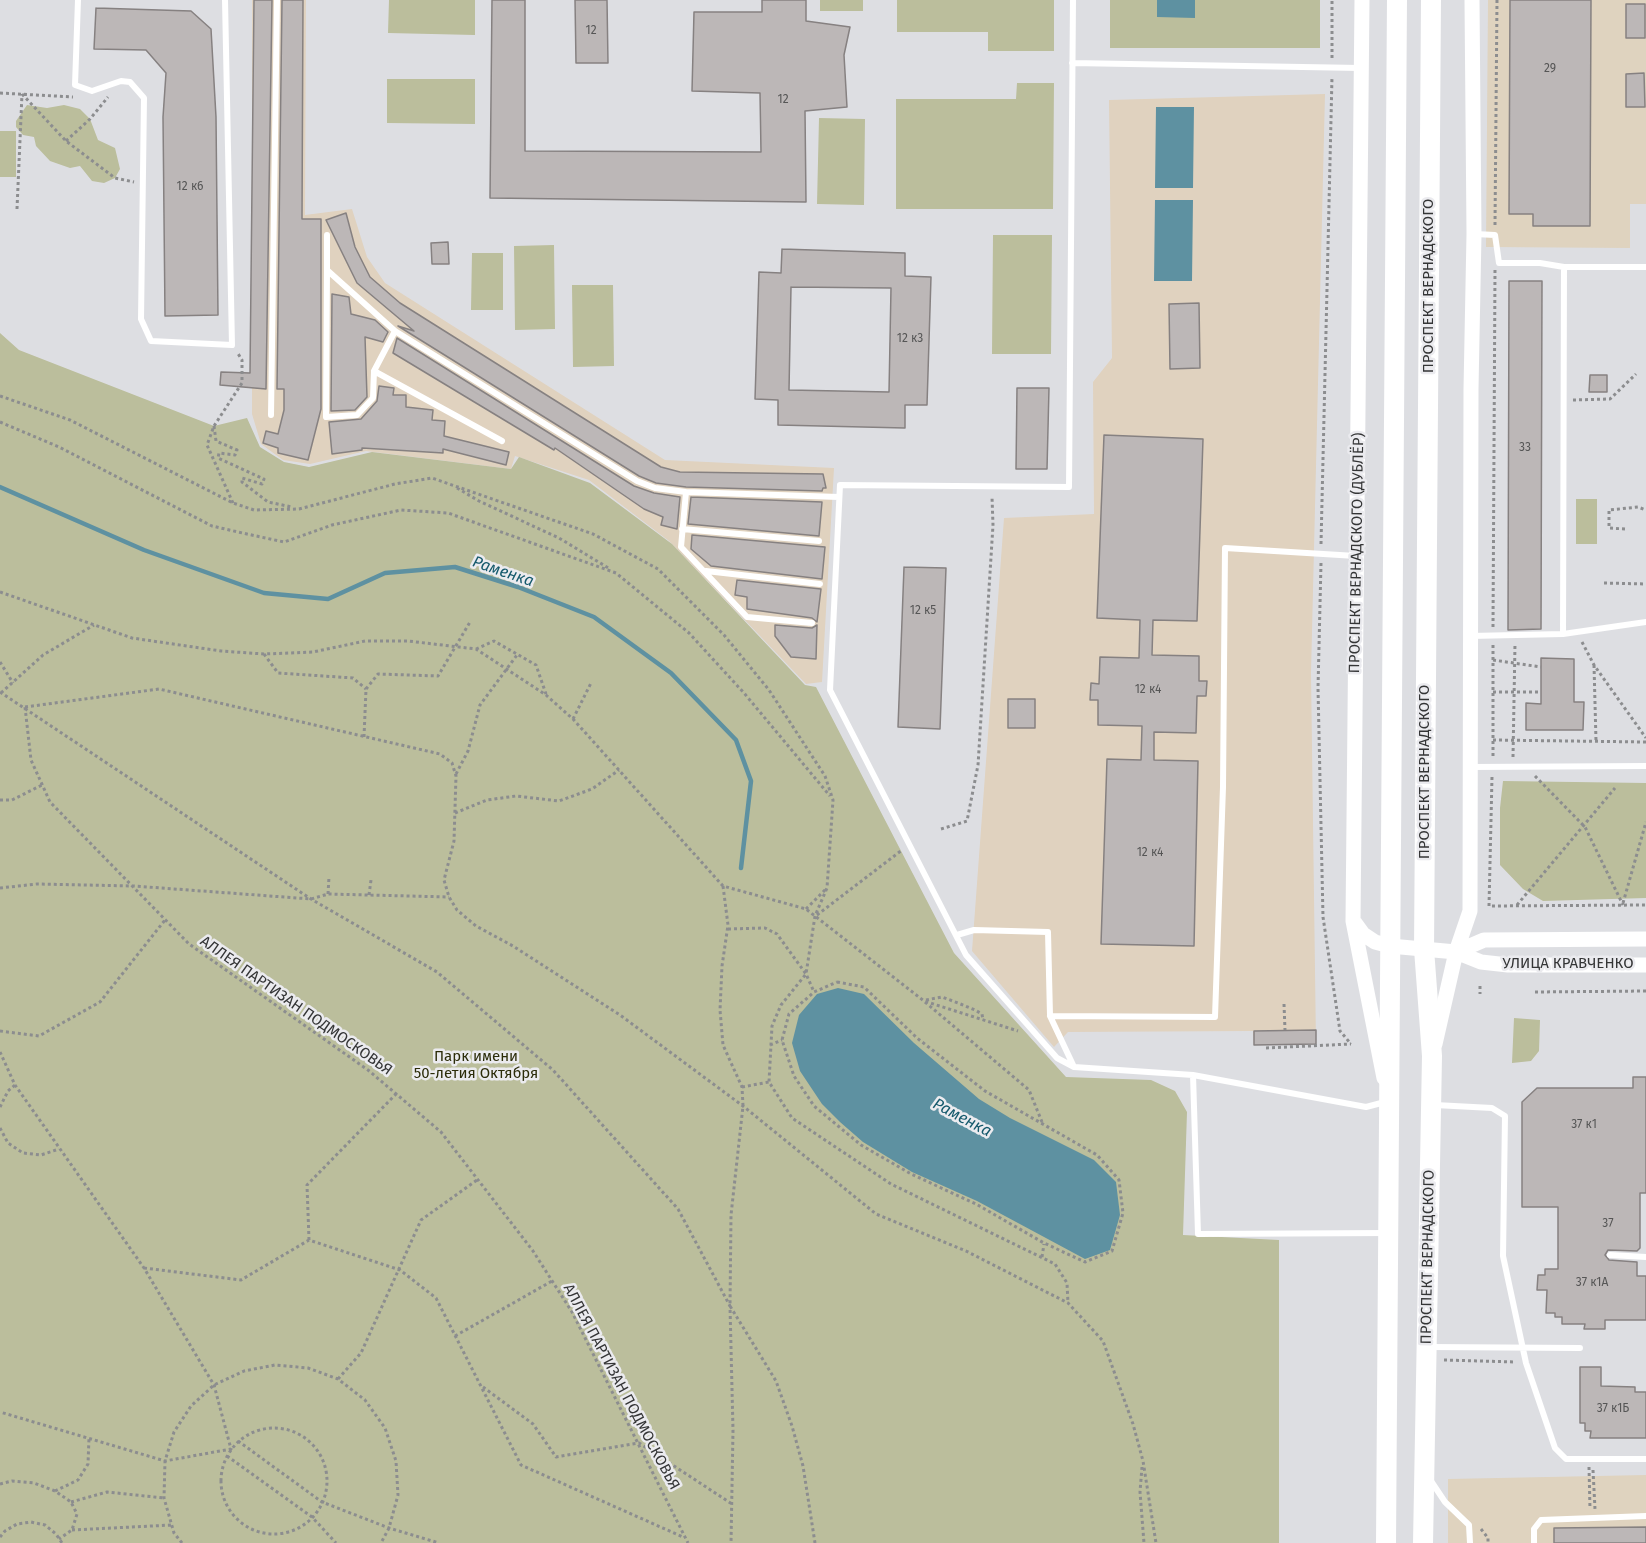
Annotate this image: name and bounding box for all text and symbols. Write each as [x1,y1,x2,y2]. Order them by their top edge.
house number: 12 [585,24,597,38]
house number: 29 [1544,62,1556,76]
house number: 12 [777,93,789,107]
house number: 12 к6 [177,180,203,194]
street label: ПРОСПЕКТ ВЕРНАДСКОГО [1420,199,1438,373]
house number: 12 к3 [897,332,923,346]
street label: ПРОСПЕКТ ВЕРНАДСКОГО (ДУБЛЁР) [1346,432,1368,674]
house number: 33 [1519,441,1531,455]
water label: Раменка [470,553,536,591]
house number: 12 к5 [910,604,936,618]
house number: 12 к4 [1135,683,1161,697]
street label: ПРОСПЕКТ ВЕРНАДСКОГО [1416,685,1434,859]
house number: 12 к4 [1137,846,1163,860]
street label: АЛЛЕЯ ПАРТИЗАН ПОДМОСКОВЬЯ [196,933,396,1079]
street label: УЛИЦА КРАВЧЕНКО [1502,955,1634,973]
park label: Парк имени 50-летия Октября [414,1048,538,1083]
water label: Раменка [929,1095,995,1141]
house number: 37 к1 [1571,1118,1597,1132]
street label: ПРОСПЕКТ ВЕРНАДСКОГО [1417,1170,1439,1344]
house number: 37 [1602,1217,1614,1231]
house number: 37 к1А [1576,1276,1608,1290]
street label: АЛЛЕЯ ПАРТИЗАН ПОДМОСКОВЬЯ [559,1281,683,1493]
house number: 37 к1Б [1597,1402,1629,1416]

